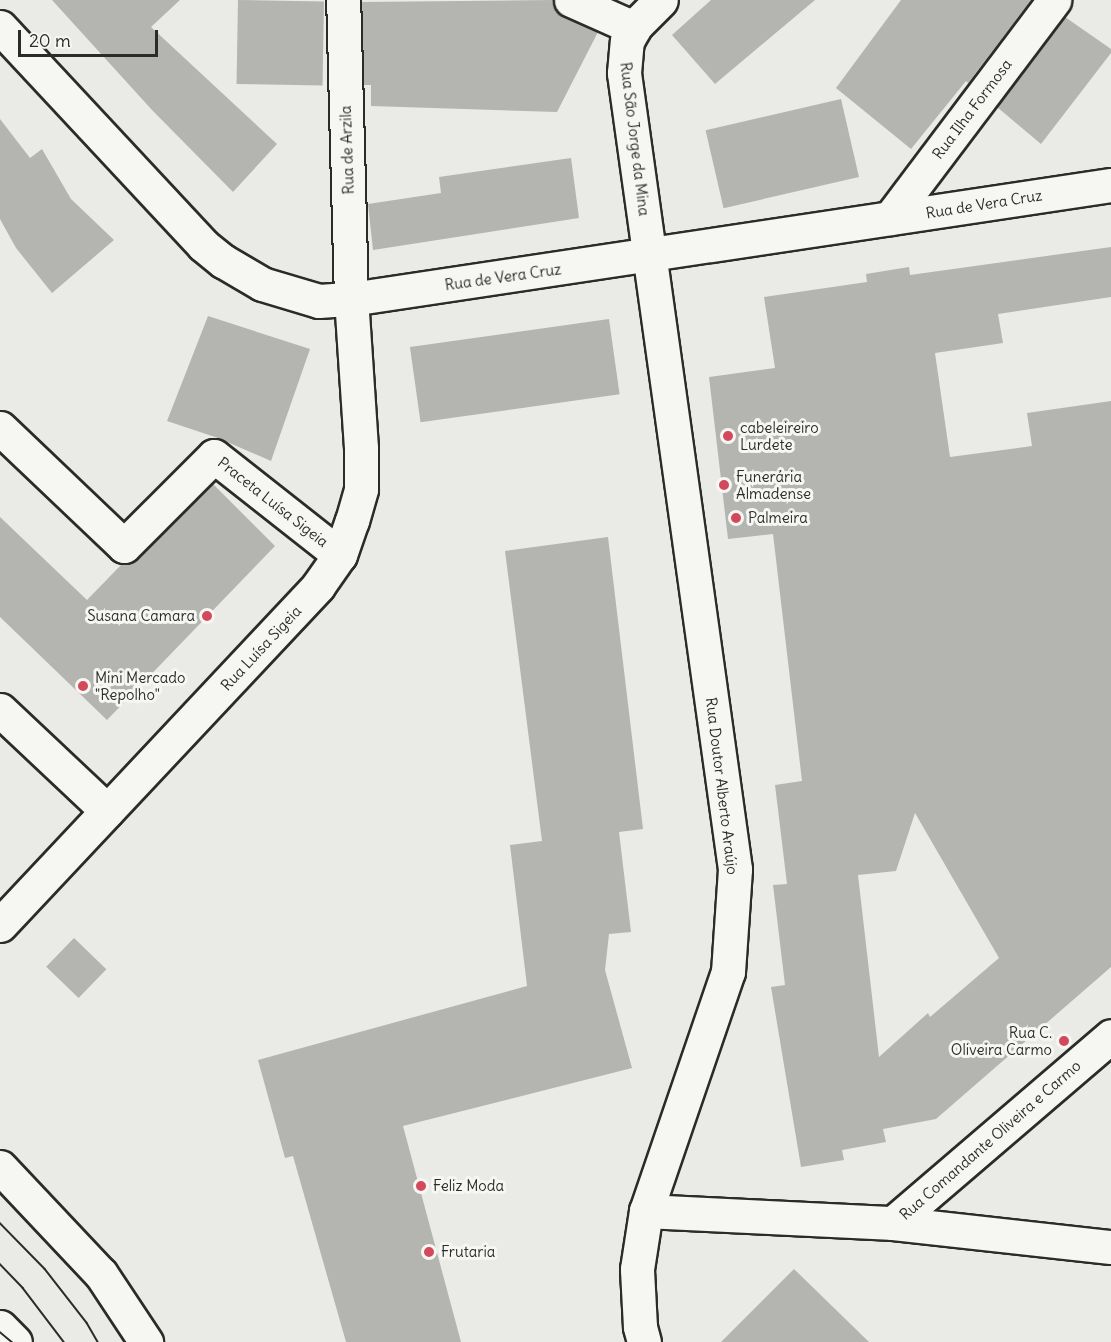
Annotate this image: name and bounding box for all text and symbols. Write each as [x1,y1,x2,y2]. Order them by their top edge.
scale bar [21,18,160,56]
text: 20 m [29,29,71,52]
street label: Rua Ilha Formosa [929,56,1015,162]
street label: Rua São Jorge da Mina [617,61,653,217]
street label: Rua de Arzila [336,105,358,195]
street label: Rua de Vera Cruz [925,186,1043,222]
street label: Rua de Vera Cruz [444,260,562,294]
place label: cabeleireiro Lurdete [740,418,819,453]
marker: cabeleireiro Lurdete [721,429,735,443]
street label: Praceta Luísa Sigeia [214,453,332,551]
place label: Funerária Almadense [736,467,811,502]
marker: Funerária Almadense [717,478,731,492]
place label: Palmeira [748,509,808,527]
marker: Palmeira [729,511,743,525]
street label: Rua Luísa Sigeia [217,602,305,694]
place label: Susana Camara [87,607,195,625]
marker: Susana Camara [200,609,214,623]
place label: Mini Mercado "Repolho" [95,668,185,703]
marker: Mini Mercado "Repolho" [76,679,90,693]
street label: Rua Doutor Alberto Araújo [702,696,742,876]
place label: Rua C. Oliveira Carmo [951,1023,1052,1058]
marker: Rua C. Oliveira Carmo [1057,1034,1071,1048]
street label: Rua Comandante Oliveira e Carmo [896,1056,1084,1224]
place label: Feliz Moda [433,1177,504,1195]
marker: Feliz Moda [414,1179,428,1193]
place label: Frutaria [441,1243,495,1261]
marker: Frutaria [422,1245,436,1259]

